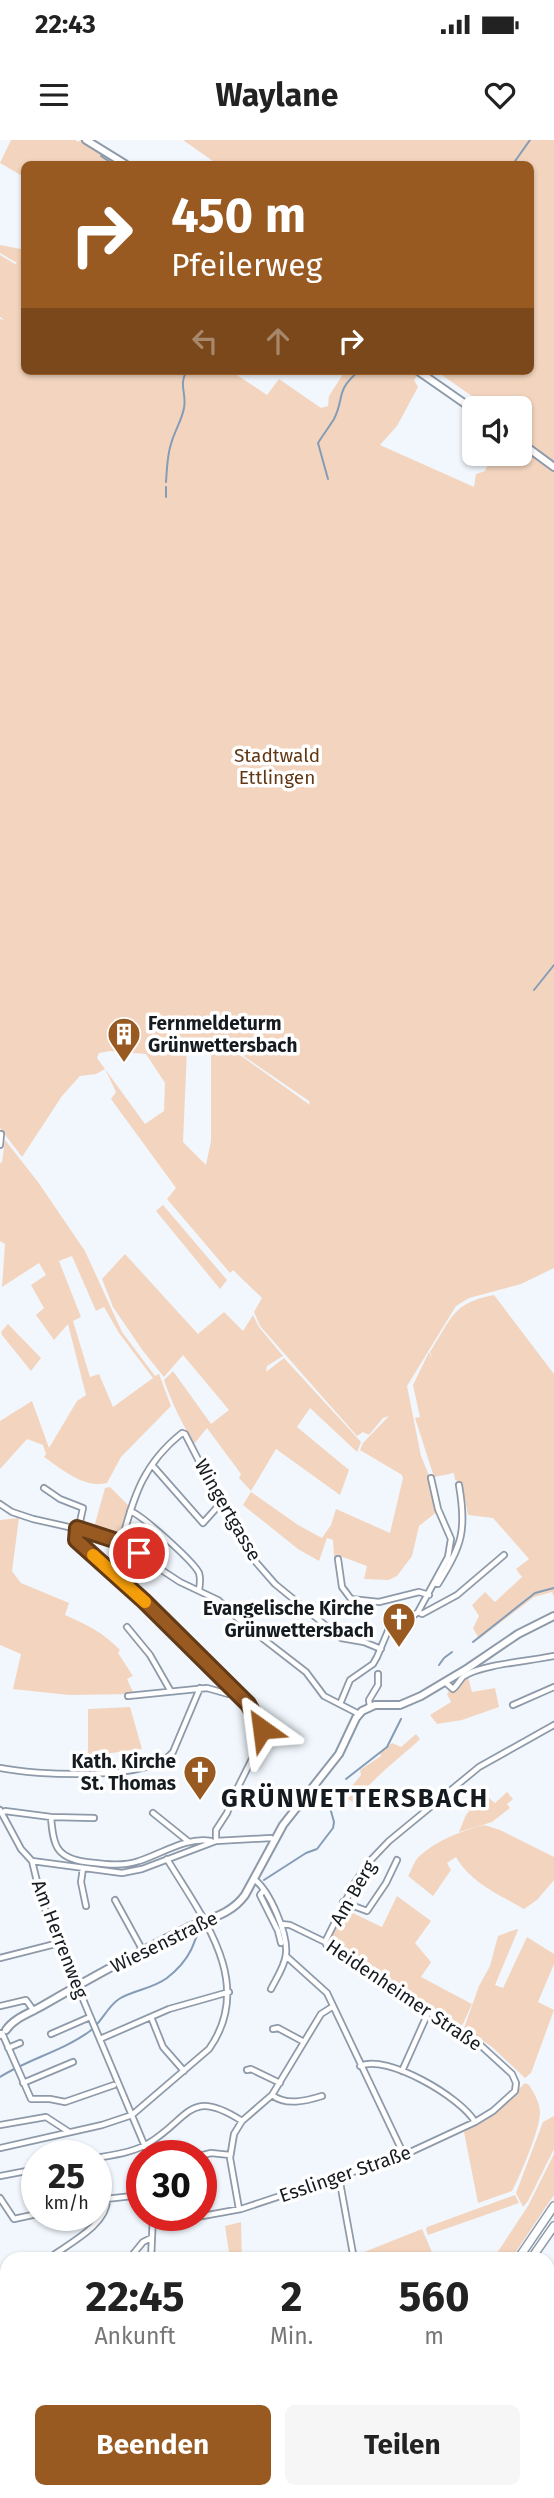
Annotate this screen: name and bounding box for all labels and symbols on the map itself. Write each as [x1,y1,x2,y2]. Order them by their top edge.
park label: Stadtwald Ettlingen [234,744,320,789]
place label: Fernmeldeturm Grünwettersbach [148,1012,297,1057]
building icon: Fernmeldeturm Grünwettersbach [105,1015,143,1064]
street label: Wingertgasse [190,1455,266,1565]
pin [109,1523,169,1583]
place label: Evangelische Kirche Grünwettersbach [203,1597,374,1642]
church icon: Evangelische Kirche Grünwettersbach [380,1600,418,1649]
position arrow [225,1692,299,1766]
place label: Kath. Kirche St. Thomas [71,1750,176,1795]
church icon: Kath. Kirche St. Thomas [181,1753,219,1802]
district label: GRÜNWETTERSBACH [221,1782,489,1814]
street label: Am Berg [325,1856,381,1930]
street label: Am Herrenweg [27,1877,93,2002]
street label: Wiesenstraße [107,1906,221,1978]
street label: Heidenheimer Straße [322,1934,486,2056]
speed limit sign: 30 [126,2140,217,2231]
street label: Esslinger Straße [276,2141,414,2207]

